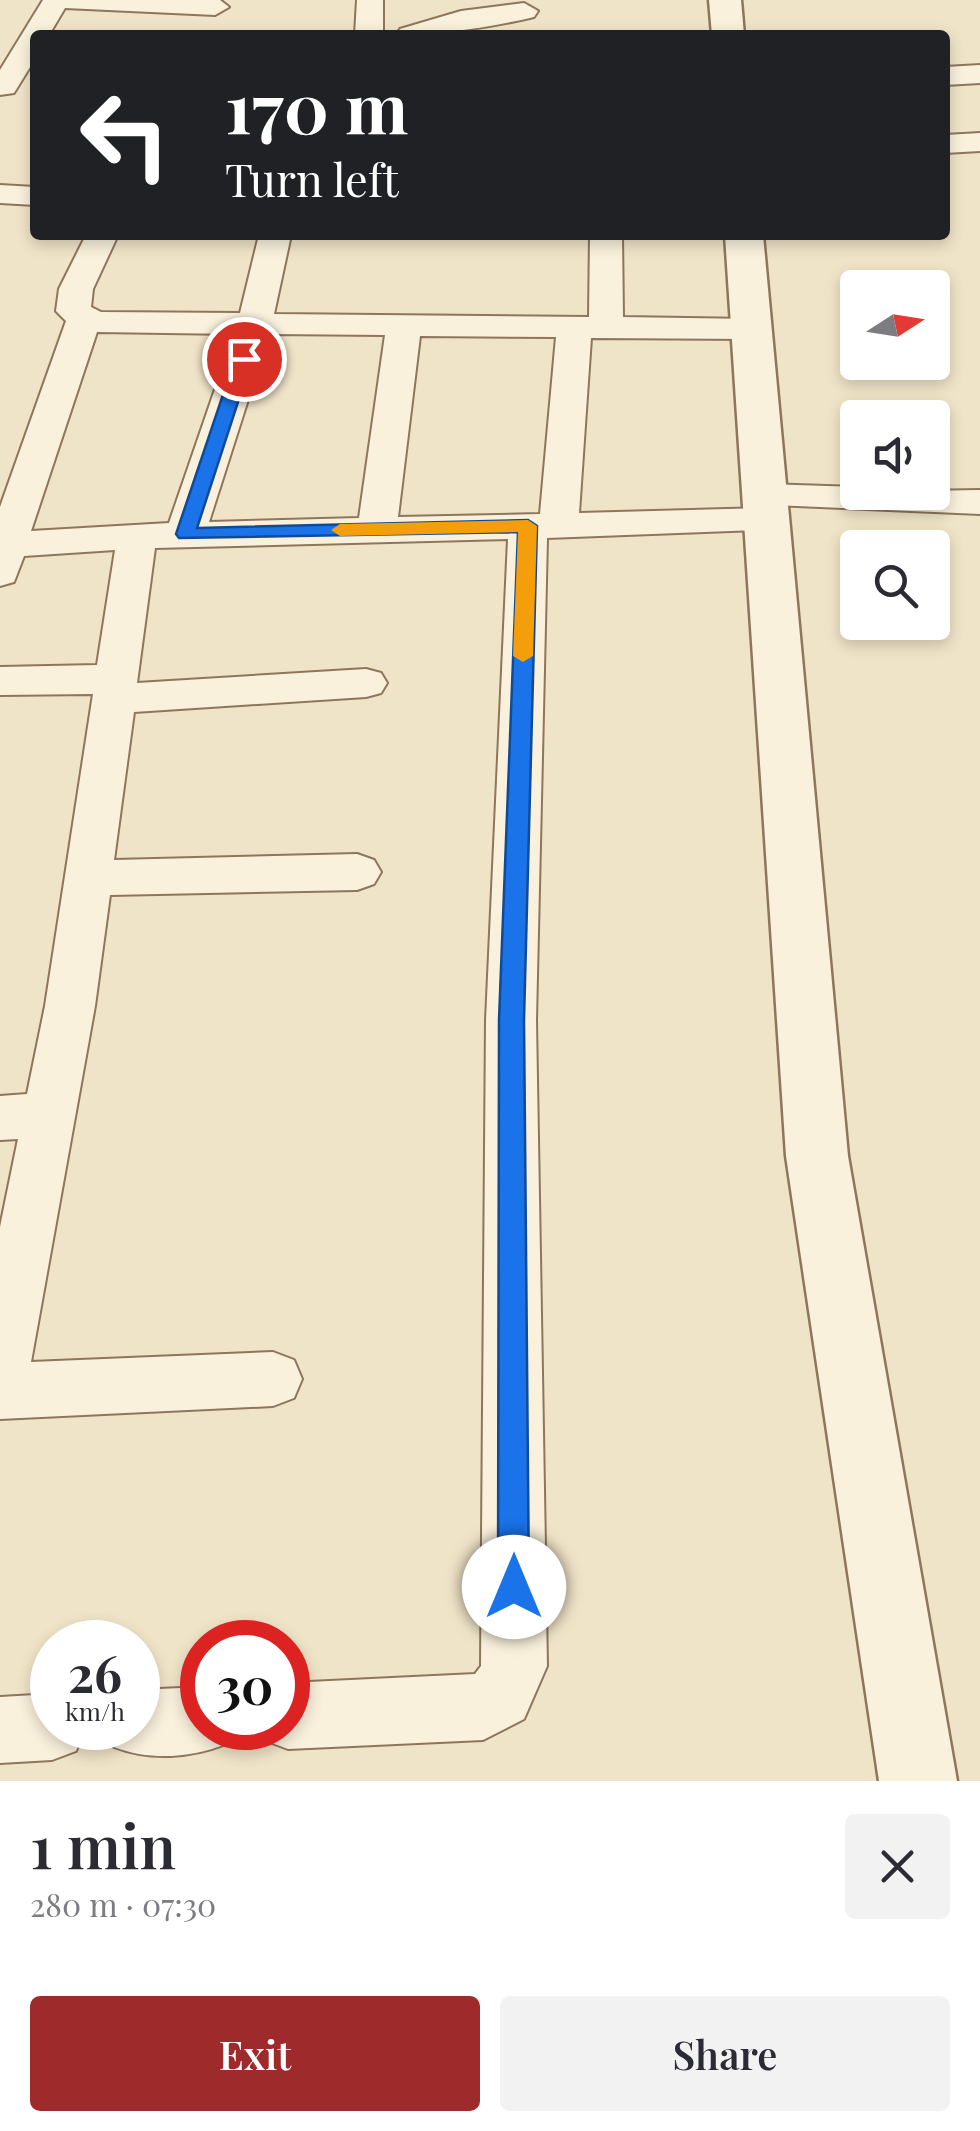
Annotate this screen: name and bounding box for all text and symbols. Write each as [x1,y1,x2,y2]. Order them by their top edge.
text: 170 m [225,58,408,152]
icon: left [60,70,190,200]
text: Turn left [225,148,399,208]
north arrow [840,270,950,380]
map controls [840,270,950,640]
pin [202,317,287,402]
icon: arrive [217,332,272,387]
button: sound [840,400,950,510]
button: search [840,530,950,640]
position arrow [462,1535,566,1639]
speed limit sign: 30 [180,1620,310,1750]
text: 26 [68,1639,122,1706]
text: km/h [65,1694,125,1727]
text: 1 min [30,1804,176,1884]
button: close [845,1814,950,1919]
text: 280 m · 07:30 [30,1882,216,1925]
button: Exit [30,1996,480,2111]
button: Share [500,1996,950,2111]

